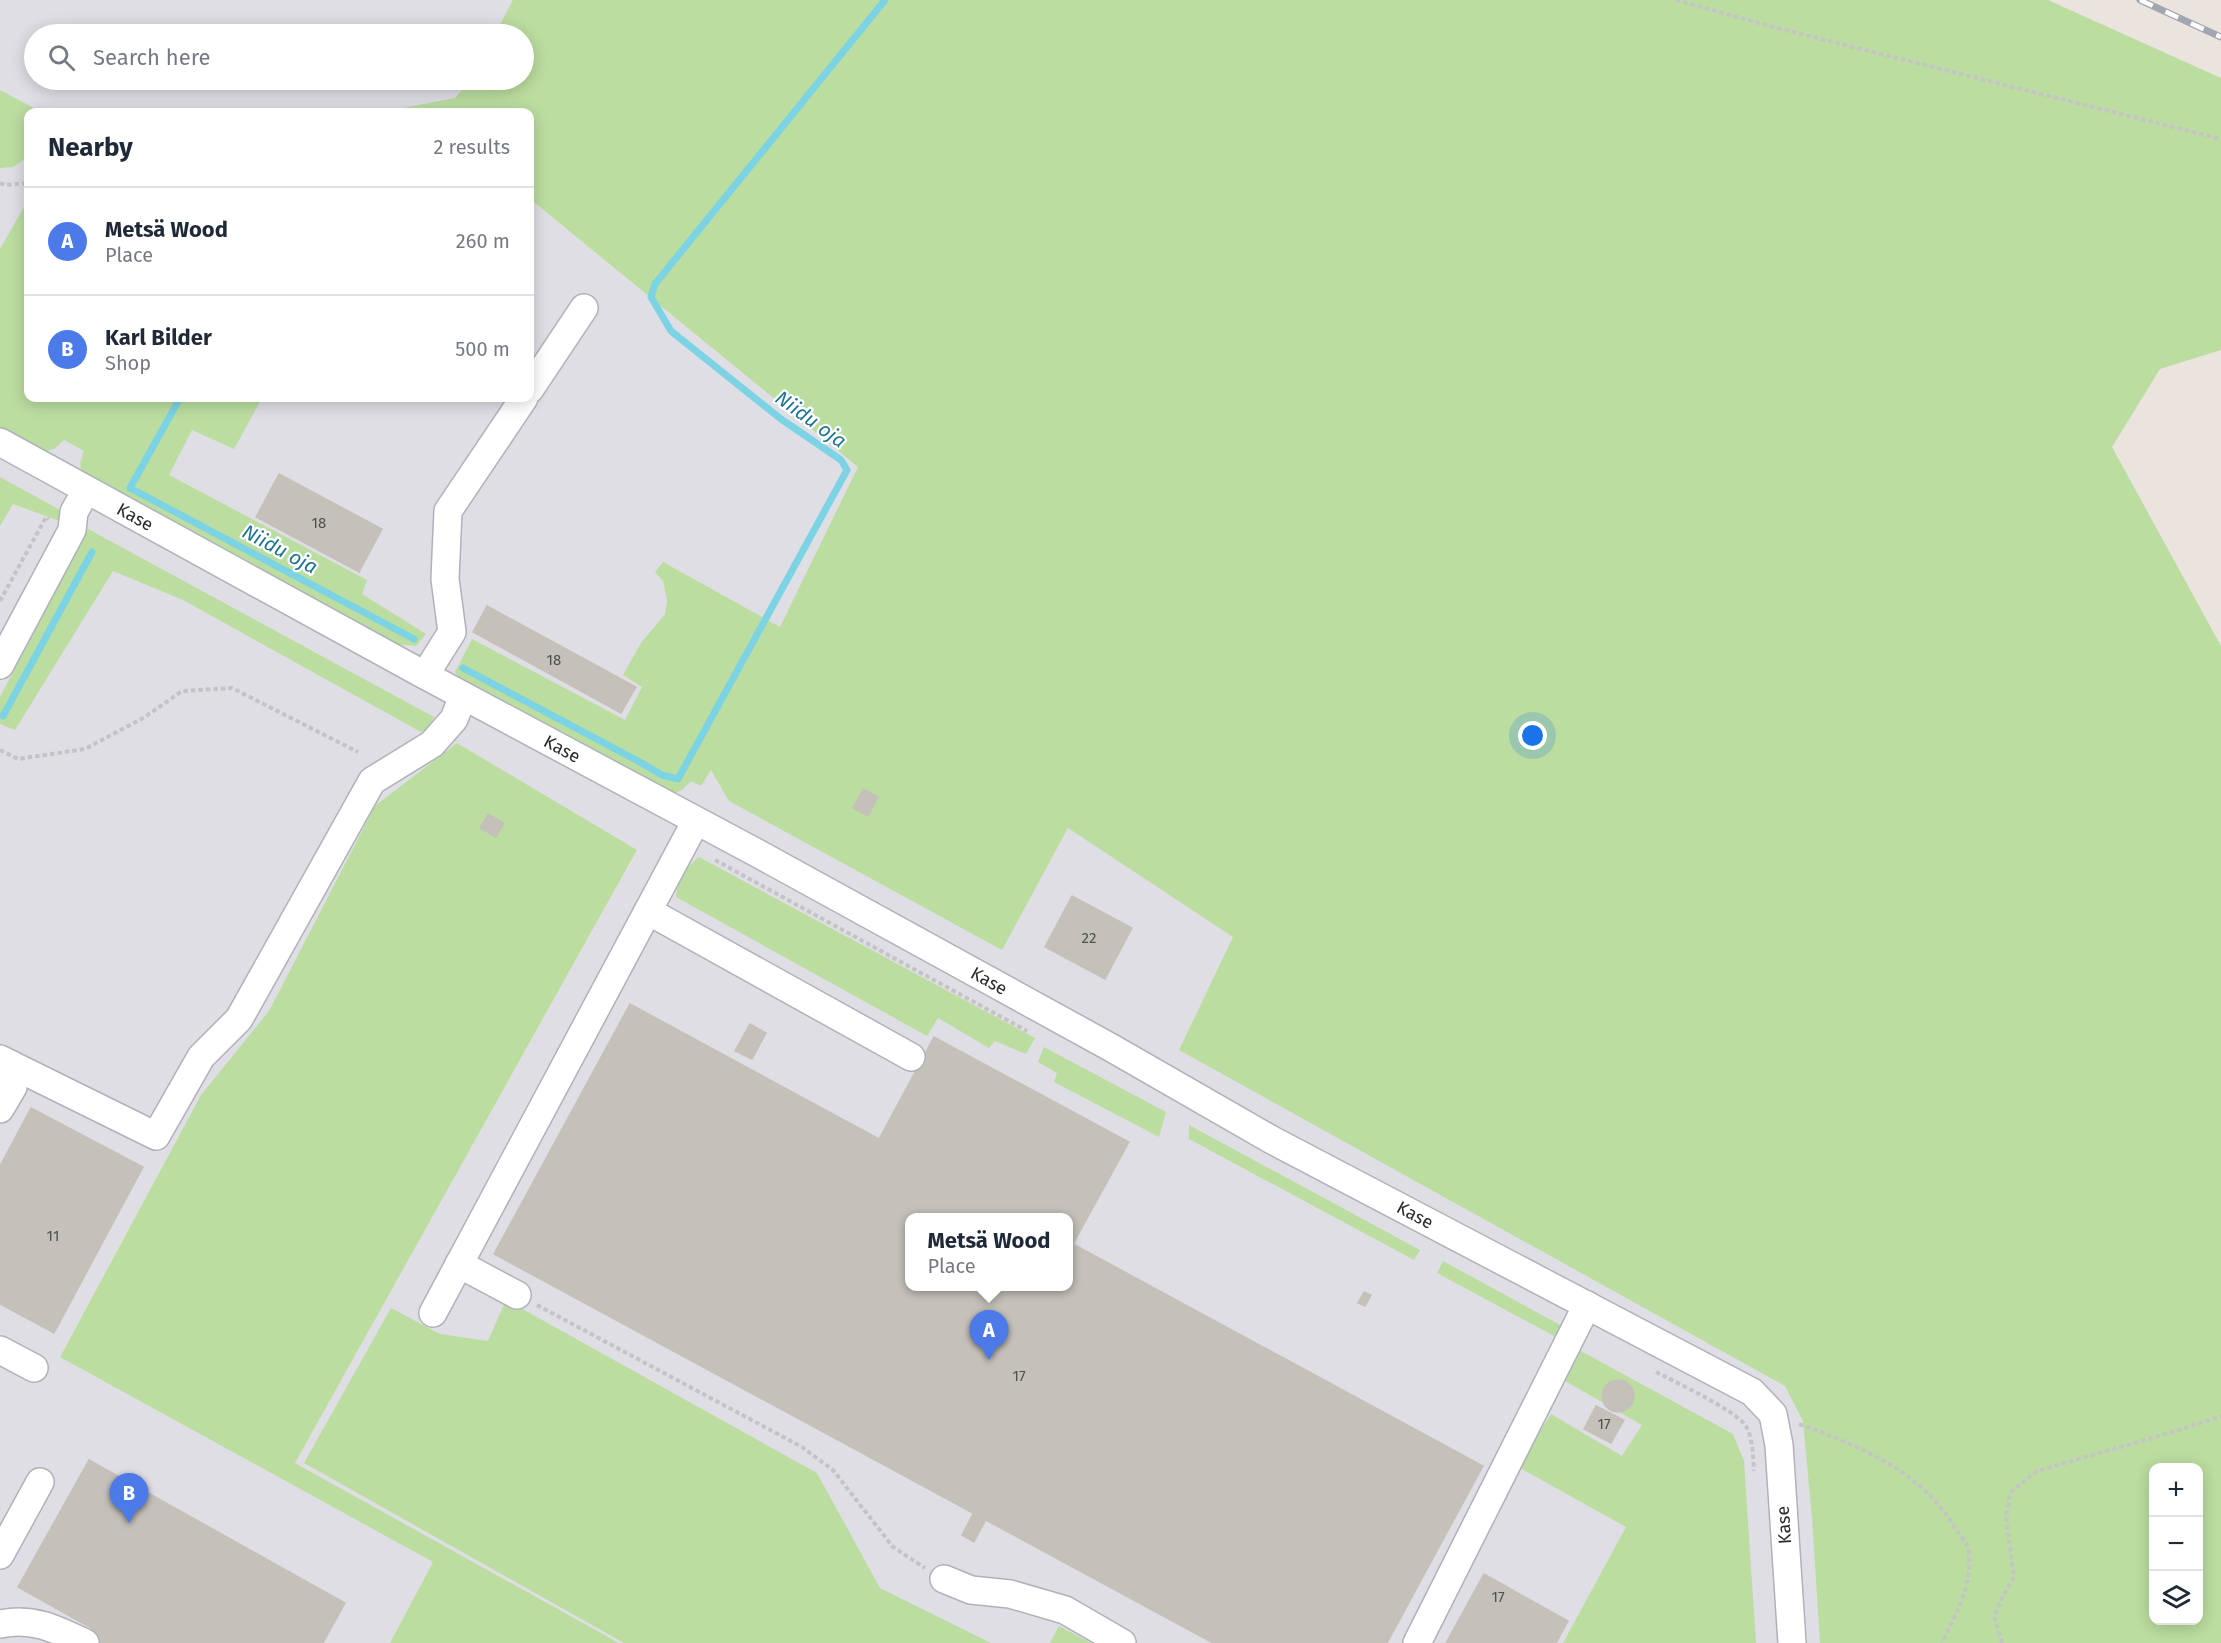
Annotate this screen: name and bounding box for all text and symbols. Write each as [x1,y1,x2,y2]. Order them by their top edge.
search box [24,24,534,90]
icon: search [45,41,78,74]
text: Search here [93,44,211,71]
text: Nearby [48,132,133,163]
text: 2 results [433,135,510,159]
text: Metsä Wood [105,216,228,243]
text: A [62,229,73,253]
text: 260 m [456,229,510,253]
text: Place [105,243,153,267]
text: Karl Bilder [105,324,212,351]
text: B [61,337,74,361]
text: 500 m [455,337,510,361]
text: Shop [105,351,151,375]
water label: Niidu oja [771,385,851,453]
street label: Kase [113,498,157,536]
house number: 18 [312,514,326,532]
water label: Niidu oja [238,519,322,579]
house number: 18 [547,651,561,669]
your location [1518,721,1547,750]
street label: Kase [540,730,584,768]
house number: 22 [1082,929,1096,947]
street label: Kase [967,962,1011,1000]
street label: Kase [1393,1196,1437,1234]
popup [905,1213,1073,1291]
house number: 11 [47,1227,59,1245]
text: Metsä Wood [928,1227,1050,1254]
text: Place [928,1254,976,1278]
pin: A [970,1310,1008,1360]
house number: 17 [1012,1367,1026,1385]
house number: 17 [1597,1415,1611,1433]
map controls [2149,1463,2203,1625]
button: + [2149,1463,2203,1517]
pin: B [110,1474,148,1523]
street label: Kase [1772,1505,1796,1545]
button: − [2149,1517,2203,1571]
button: layers [2149,1571,2203,1625]
house number: 17 [1491,1588,1505,1606]

